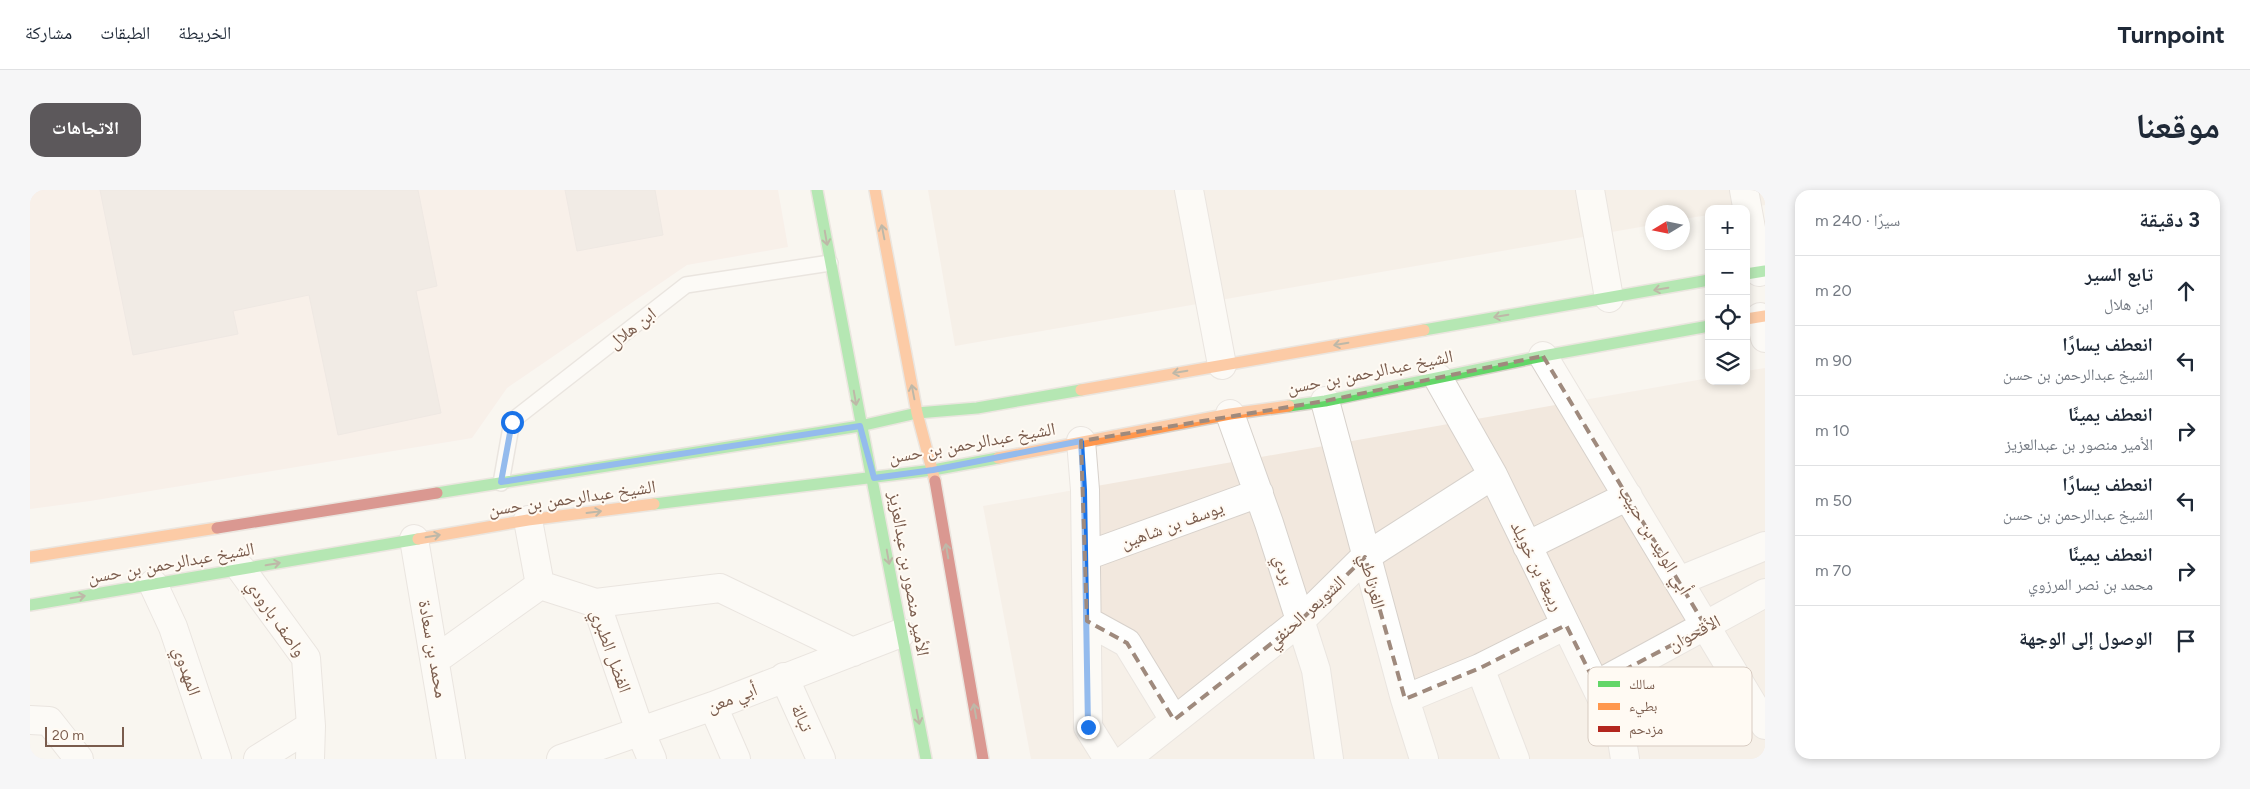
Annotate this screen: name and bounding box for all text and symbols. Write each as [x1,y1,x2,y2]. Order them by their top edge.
text: Turnpoint [2118,20,2225,49]
text: مشاركة [25,22,72,44]
text: الطبقات [100,22,150,44]
text: الخريطة [178,22,231,44]
button: الاتجاهات [30,103,141,157]
text: موقعنا [2135,105,2220,147]
north arrow [1645,205,1690,250]
map controls [1705,205,1750,385]
button: + [1705,205,1750,250]
text: 3 دقيقة [2139,207,2200,232]
text: سيرًا · 240 m [1815,211,1900,230]
one-way arrow [878,225,888,241]
one-way arrow [821,230,831,246]
button: − [1705,250,1750,295]
text: تابع السير [2085,263,2153,286]
icon: ahead [2172,277,2200,305]
text: 20 m [1815,281,1852,300]
one-way arrow [1653,284,1669,294]
button: locate [1705,295,1750,340]
text: ابن هلال [2104,295,2153,314]
street label: ابن هلال [604,302,660,354]
one-way arrow [1493,312,1509,322]
text: انعطف يسارًا [2062,333,2153,356]
one-way arrow [1333,340,1349,350]
button: layers [1705,340,1750,385]
street label: الشيخ عبدالرحمن بن حسن [1285,345,1455,400]
icon: left [2172,347,2200,375]
text: 90 m [1815,351,1852,370]
text: الشيخ عبدالرحمن بن حسن [2003,365,2153,384]
one-way arrow [1173,368,1189,378]
one-way arrow [908,384,918,400]
one-way arrow [850,389,860,405]
text: انعطف يمينًا [2068,403,2153,426]
route start [501,411,524,434]
icon: right [2172,417,2200,445]
street label: الشيخ عبدالرحمن بن حسن [887,418,1057,469]
text: 10 m [1815,421,1849,440]
text: الأمير منصور بن عبدالعزيز [2005,435,2153,454]
text: انعطف يسارًا [2062,473,2153,496]
street label: الشيخ عبدالرحمن بن حسن [487,475,657,522]
street label: أبي الوليد بن حبيب [1611,481,1696,601]
icon: left [2172,487,2200,515]
street label: الأمير منصور بن عبدالعزيز [884,489,934,658]
text: 50 m [1815,491,1852,510]
street label: يوسف بن شاهين [1117,496,1227,554]
text: الشيخ عبدالرحمن بن حسن [2003,505,2153,524]
one-way arrow [585,507,601,517]
street label: ربيعة بن خويلد [1506,517,1568,615]
one-way arrow [425,531,441,541]
street label: الشيخ عبدالرحمن بن حسن [86,538,256,589]
one-way arrow [941,543,951,559]
text: انعطف يمينًا [2068,543,2153,566]
one-way arrow [883,548,893,564]
street label: الغرناطي [1351,551,1390,612]
street label: بردي [1266,552,1299,589]
icon: right [2172,557,2200,585]
one-way arrow [264,558,280,568]
text: 70 m [1815,561,1851,580]
street label: الشويعر الحنفي [1262,571,1352,656]
street label: واصف بارودي [238,575,311,663]
text: محمد بن نصر المرزوي [2028,575,2153,594]
one-way arrow [70,591,86,601]
street label: محمد بن سعادة [414,598,452,700]
street label: الفضل الطبري [582,606,636,697]
street label: الأقحوان [1664,610,1724,656]
text: الوصول إلى الوجهة [2019,627,2153,650]
icon: arrive [2172,627,2200,655]
street label: المهدوي [165,644,206,700]
legend [1588,667,1752,746]
text: سالك [1629,676,1655,693]
street label: أبي معن [704,678,762,721]
text: بطيء [1629,698,1658,718]
street label: تبالة [786,701,818,735]
one-way arrow [969,703,979,719]
one-way arrow [914,708,923,724]
route end [1077,716,1100,739]
text: مزدحم [1629,721,1663,739]
scale bar [45,724,124,747]
text: 20 m [52,727,84,744]

